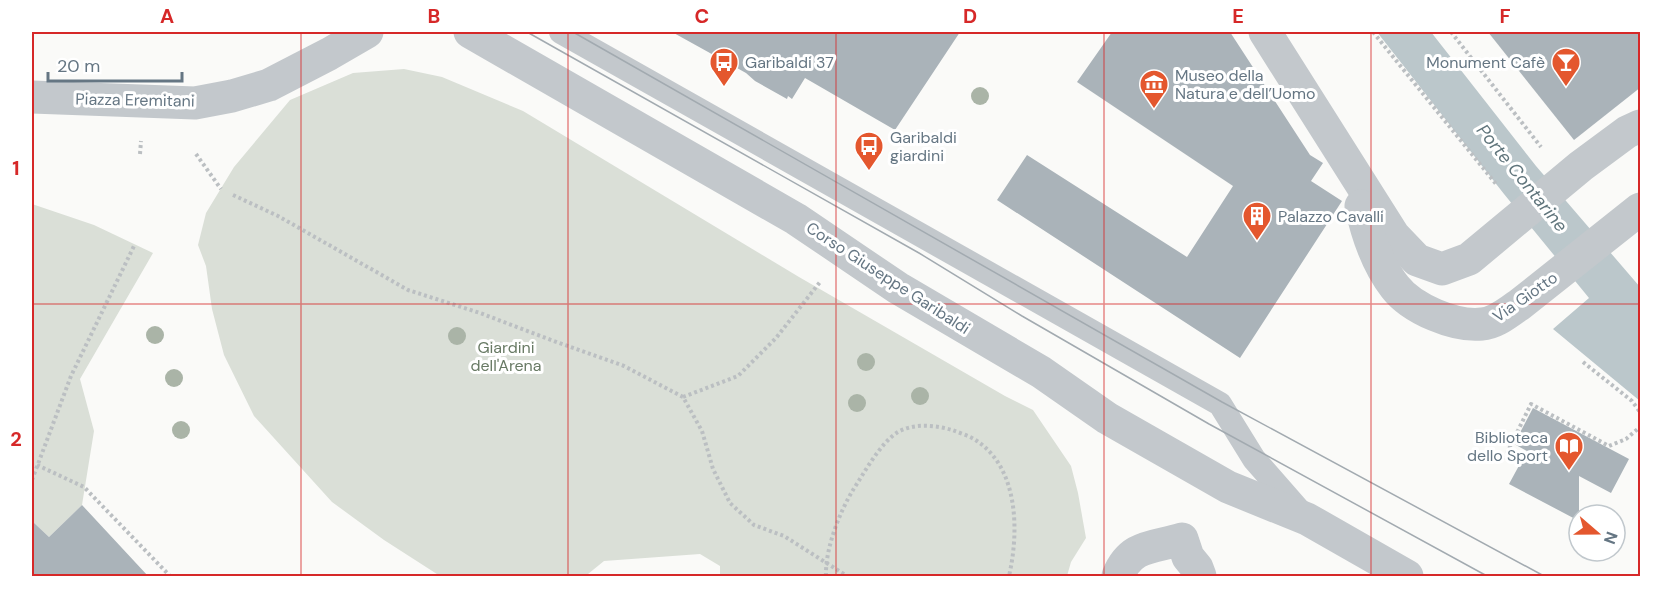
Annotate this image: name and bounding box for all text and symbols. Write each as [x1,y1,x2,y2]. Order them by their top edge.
text: A [160,3,174,29]
text: B [428,3,440,29]
text: C [695,3,709,29]
text: D [963,3,977,29]
text: E [1232,3,1244,29]
text: F [1499,3,1511,29]
scale bar [48,45,182,83]
bus stop icon: Garibaldi 37 [708,46,740,88]
bar icon: Monument Cafè [1550,46,1582,88]
place label: Garibaldi 37 [745,52,834,73]
place label: Monument Cafè [1426,52,1545,73]
text: 20 m [57,54,100,78]
place label: Museo della Natura e dell’Uomo [1175,65,1316,104]
museum icon: Museo della Natura e dell’Uomo [1138,68,1170,110]
street label: Piazza Eremitani [75,88,195,112]
water label: Porte Contarine [1471,119,1573,237]
place label: Garibaldi giardini [890,127,957,166]
bus stop icon: Garibaldi giardini [853,130,885,172]
text: 1 [12,155,20,181]
building icon: Palazzo Cavalli [1241,200,1273,242]
place label: Palazzo Cavalli [1278,206,1384,227]
street label: Corso Giuseppe Garibaldi [802,217,974,339]
street label: Via Giotto [1488,267,1562,327]
park label: Giardini dell'Arena [470,337,542,376]
text: 2 [10,426,22,452]
place label: Biblioteca dello Sport [1467,427,1548,466]
library icon: Biblioteca dello Sport [1553,430,1585,472]
north arrow [1567,503,1627,563]
text: N [1599,529,1622,547]

